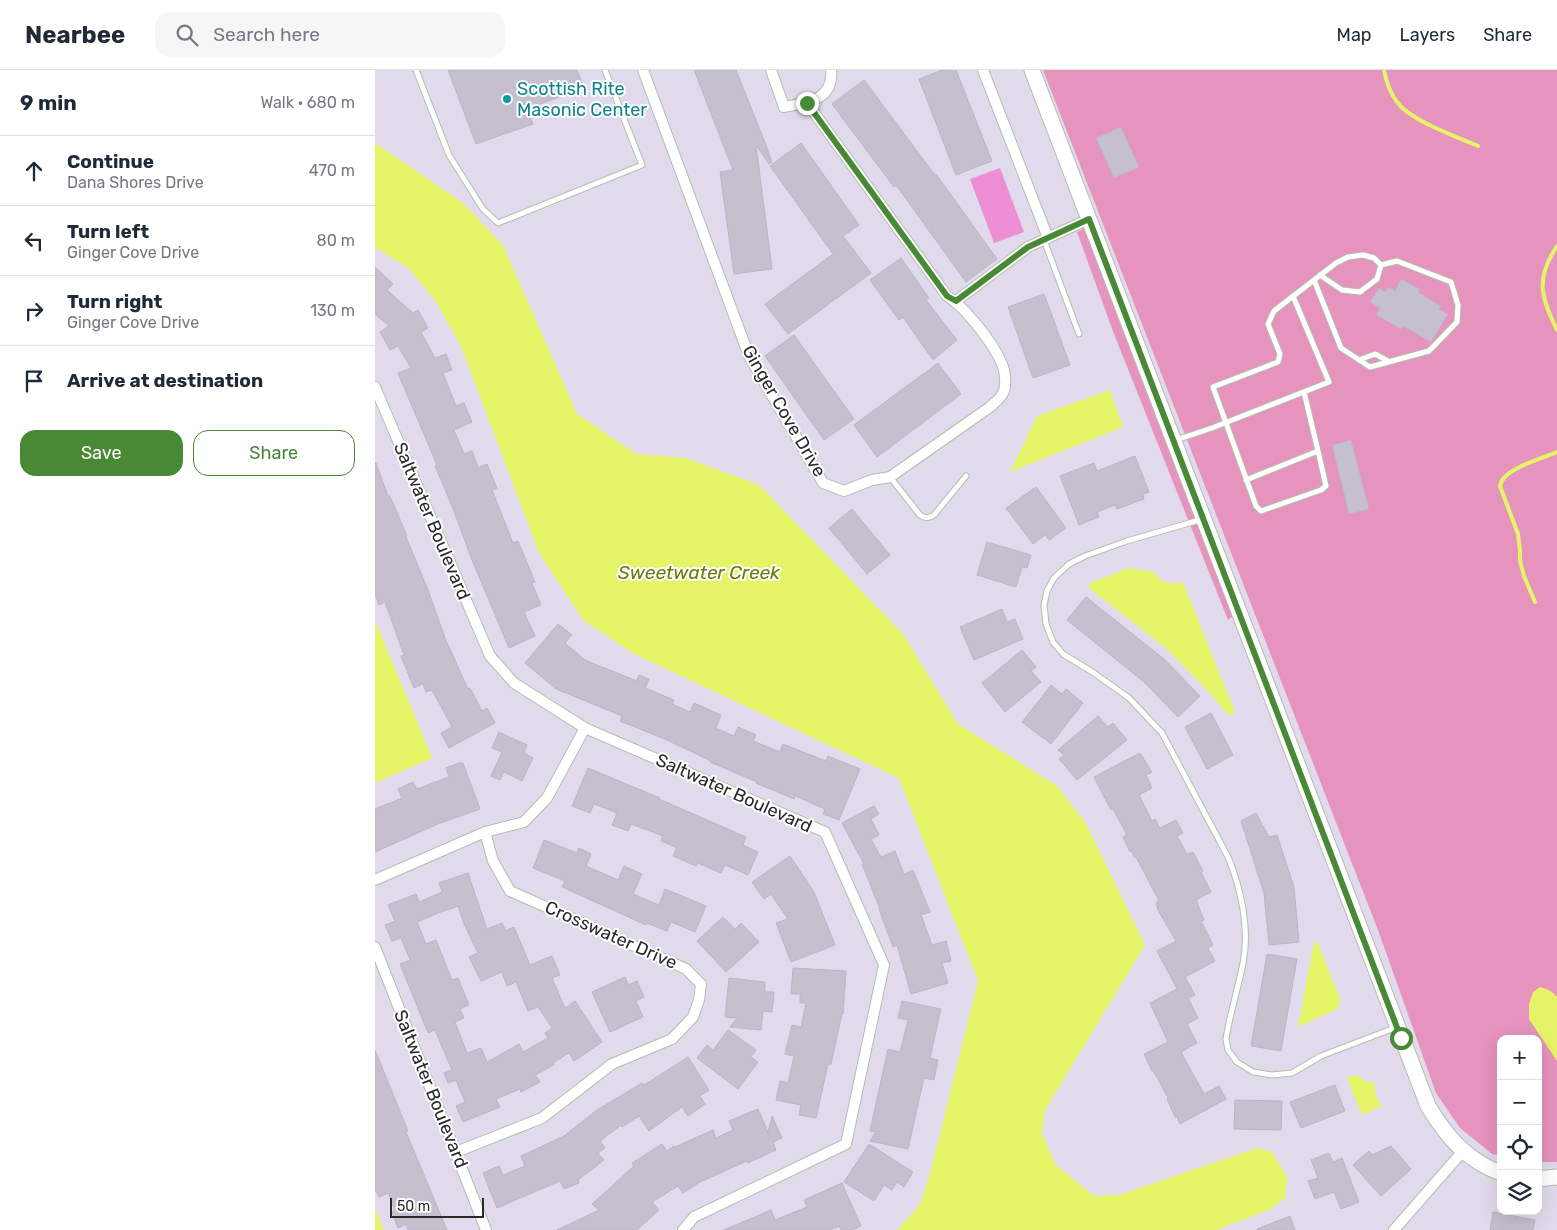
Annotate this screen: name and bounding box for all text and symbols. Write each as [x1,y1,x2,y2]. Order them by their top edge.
search box [155,12,505,57]
text: Nearbee [25,21,125,49]
icon: search [173,21,201,49]
text: Search here [213,23,320,46]
text: Map [1337,24,1372,46]
text: Layers [1400,24,1455,46]
text: Share [1483,24,1532,46]
place label: Scottish Rite Masonic Center [517,78,647,121]
text: 9 min [20,90,77,115]
route end [796,92,819,115]
text: Walk · 680 m [260,93,355,112]
marker: Scottish Rite Masonic Center [501,93,513,105]
text: Continue [67,150,154,173]
icon: ahead [20,157,48,185]
text: 470 m [309,161,355,180]
text: Dana Shores Drive [67,173,204,192]
text: Turn left [67,220,149,243]
icon: left [20,227,48,255]
text: 80 m [317,231,355,250]
text: Ginger Cove Drive [67,243,199,262]
text: Turn right [67,290,162,313]
icon: right [20,297,48,325]
text: 130 m [310,301,355,320]
text: Ginger Cove Drive [67,313,199,332]
street label: Ginger Cove Drive [737,341,831,481]
icon: arrive [20,367,48,395]
text: Arrive at destination [67,369,263,392]
button: Save [20,430,183,476]
button: Share [193,430,355,476]
street label: Saltwater Boulevard [389,439,475,603]
water label: Sweetwater Creek [618,561,780,584]
street label: Saltwater Boulevard [652,749,816,837]
street label: Crosswater Drive [541,896,681,974]
street label: Saltwater Boulevard [389,1007,473,1171]
route start [1390,1027,1413,1050]
map controls [1497,1035,1542,1215]
button: + [1497,1035,1542,1080]
button: − [1497,1080,1542,1125]
button: locate [1497,1125,1542,1170]
button: layers [1497,1170,1542,1215]
scale bar [390,1195,484,1218]
text: 50 m [397,1198,430,1215]

